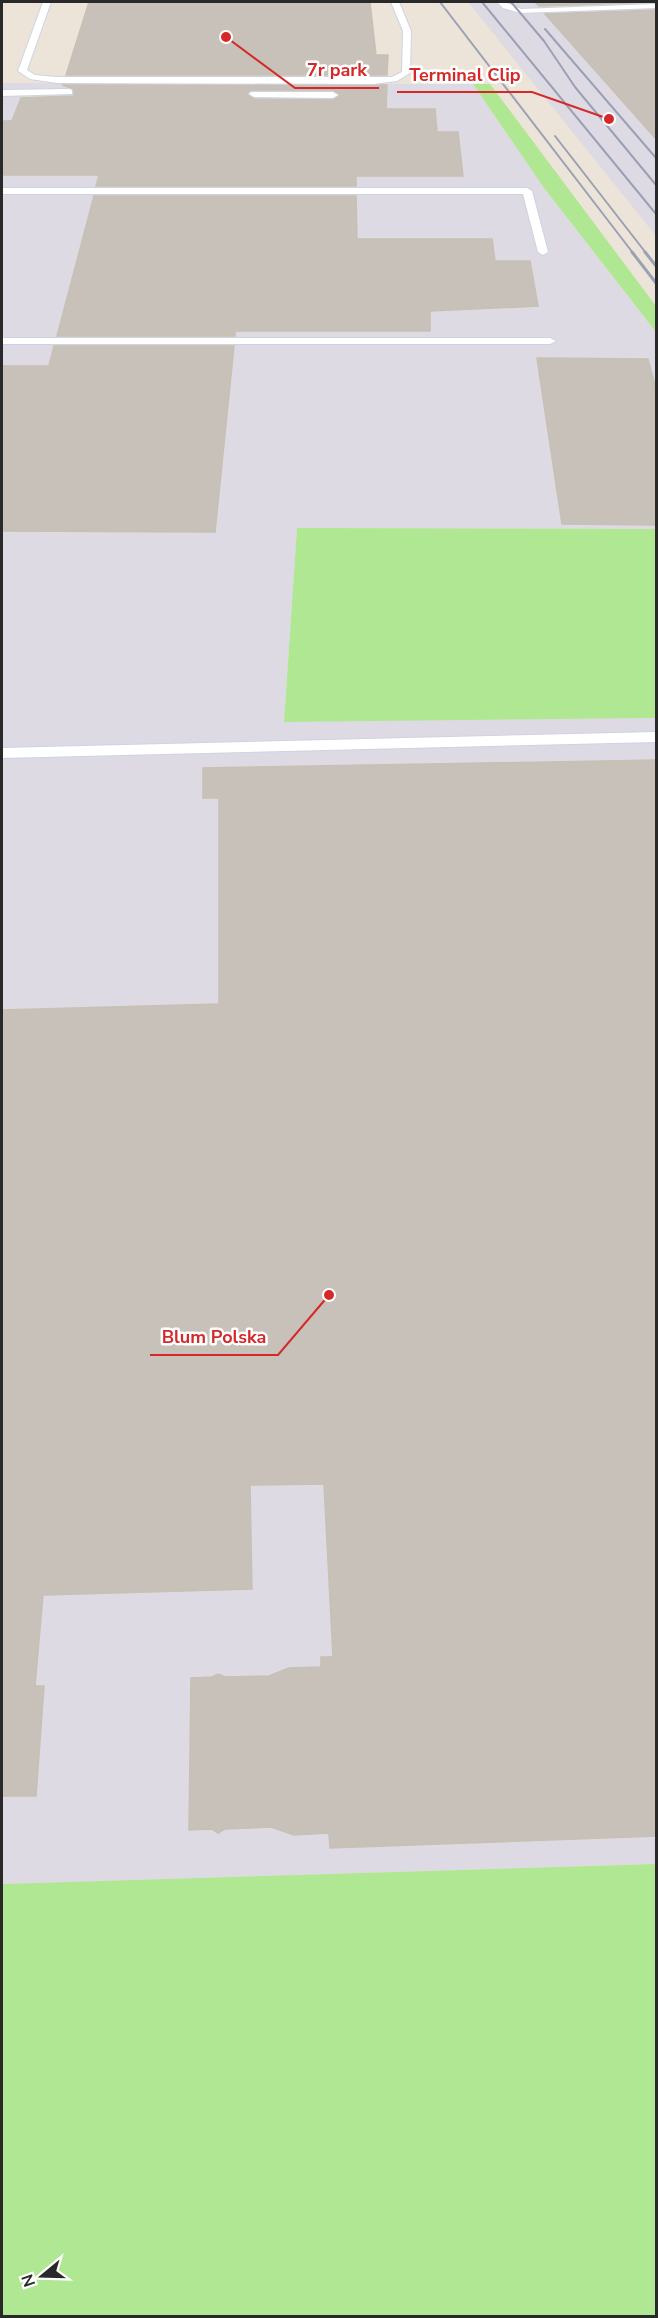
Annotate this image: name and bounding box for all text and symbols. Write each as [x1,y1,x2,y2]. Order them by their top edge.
callout: 7r park [295,52,379,88]
callout: Terminal Clip [397,56,532,92]
text: 7r park [307,58,367,82]
text: Terminal Clip [409,63,521,87]
callout: Blum Polska [150,1319,278,1355]
text: Blum Polska [162,1325,266,1349]
north arrow [12,2246,72,2306]
text: N [16,2271,41,2290]

